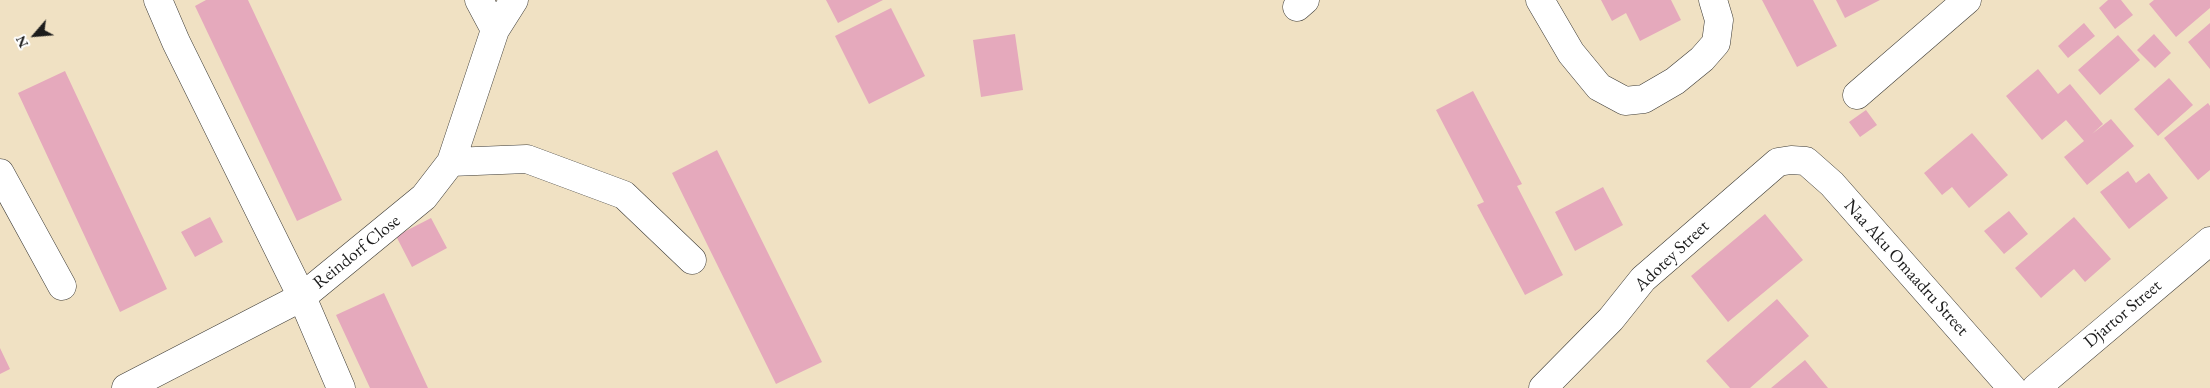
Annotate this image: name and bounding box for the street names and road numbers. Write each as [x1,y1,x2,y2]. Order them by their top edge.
street label: Naa Aku Omaadru Street [1839,195,1973,341]
street label: Reindorf Close [309,210,405,294]
street label: Adotey Street [1630,216,1714,296]
street label: Djartor Street [2080,275,2166,353]

